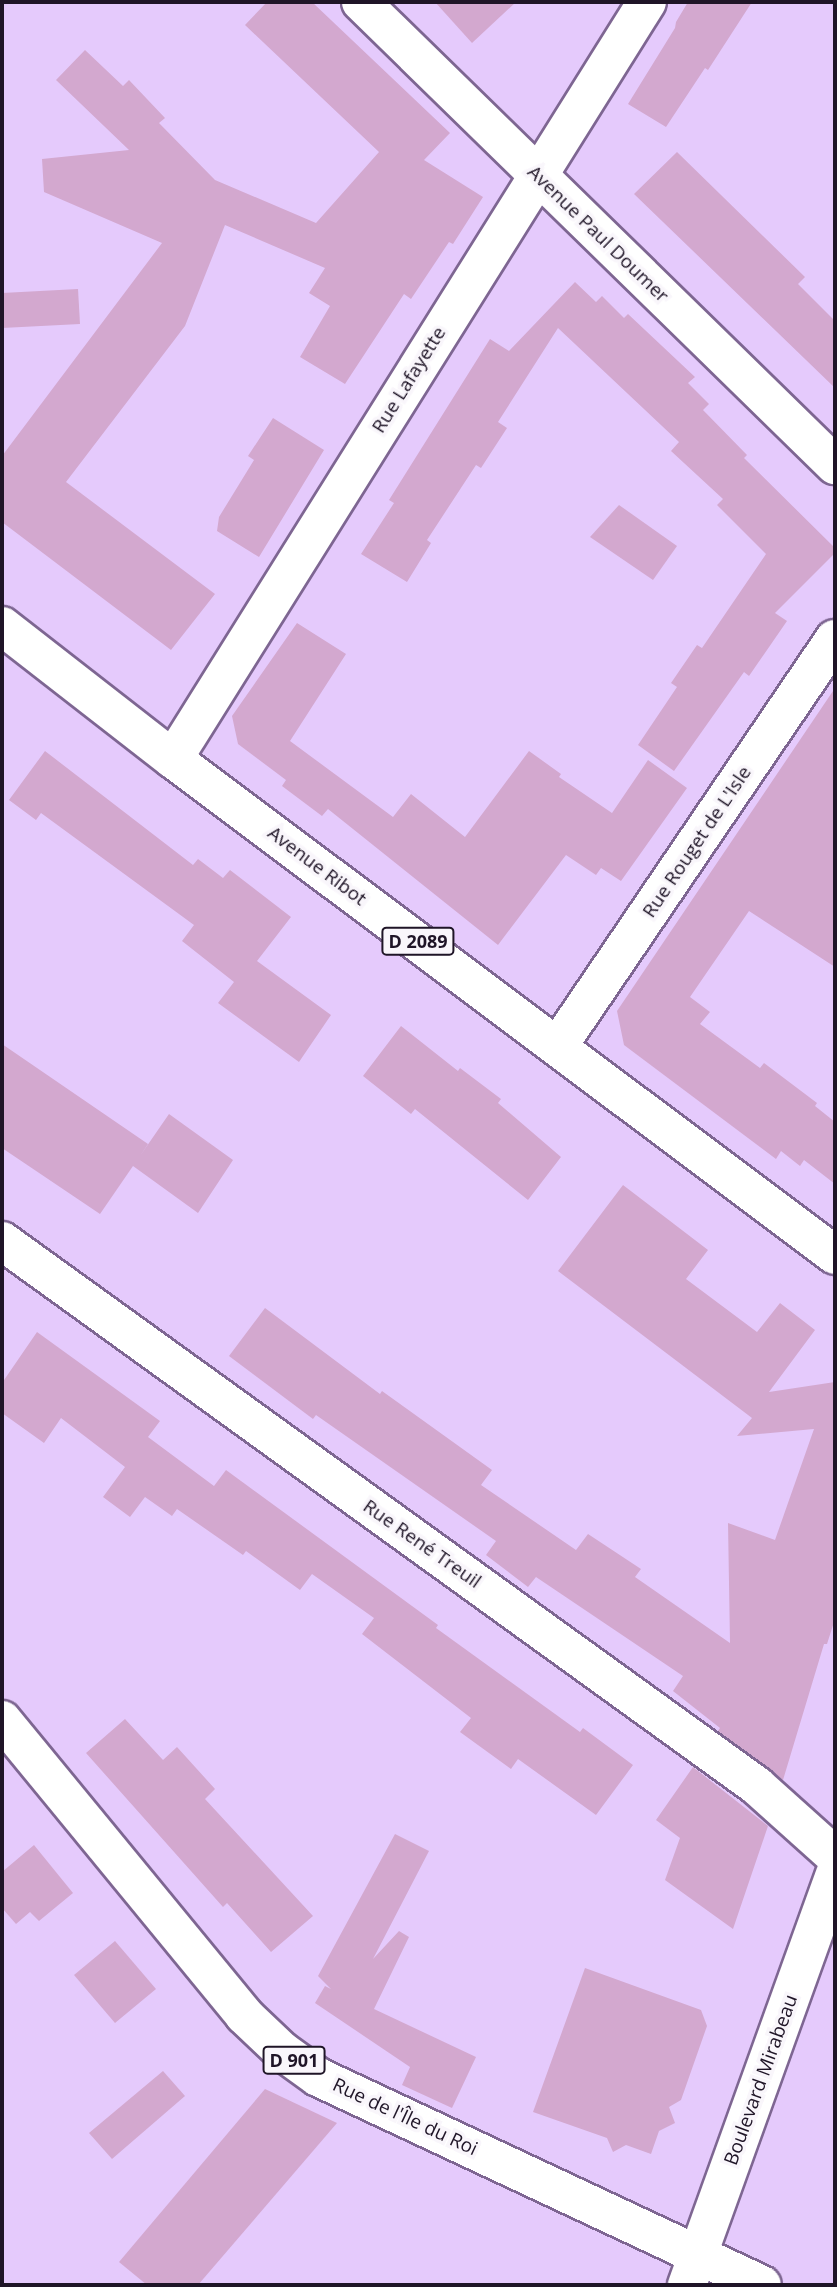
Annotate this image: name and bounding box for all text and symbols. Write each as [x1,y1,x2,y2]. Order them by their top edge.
street label: Avenue Paul Doumer [523,161,673,307]
street label: Rue Lafayette [367,323,451,437]
street label: Rue Rouget de L'Isle [638,762,756,922]
street label: Avenue Ribot [263,822,371,910]
road number: D 2089 [381,926,455,956]
street label: Rue René Treuil [359,1495,485,1593]
street label: Boulevard Mirabeau [720,1992,802,2168]
road number: D 901 [262,2046,326,2074]
street label: Rue de l'Île du Roi [329,2073,481,2161]

